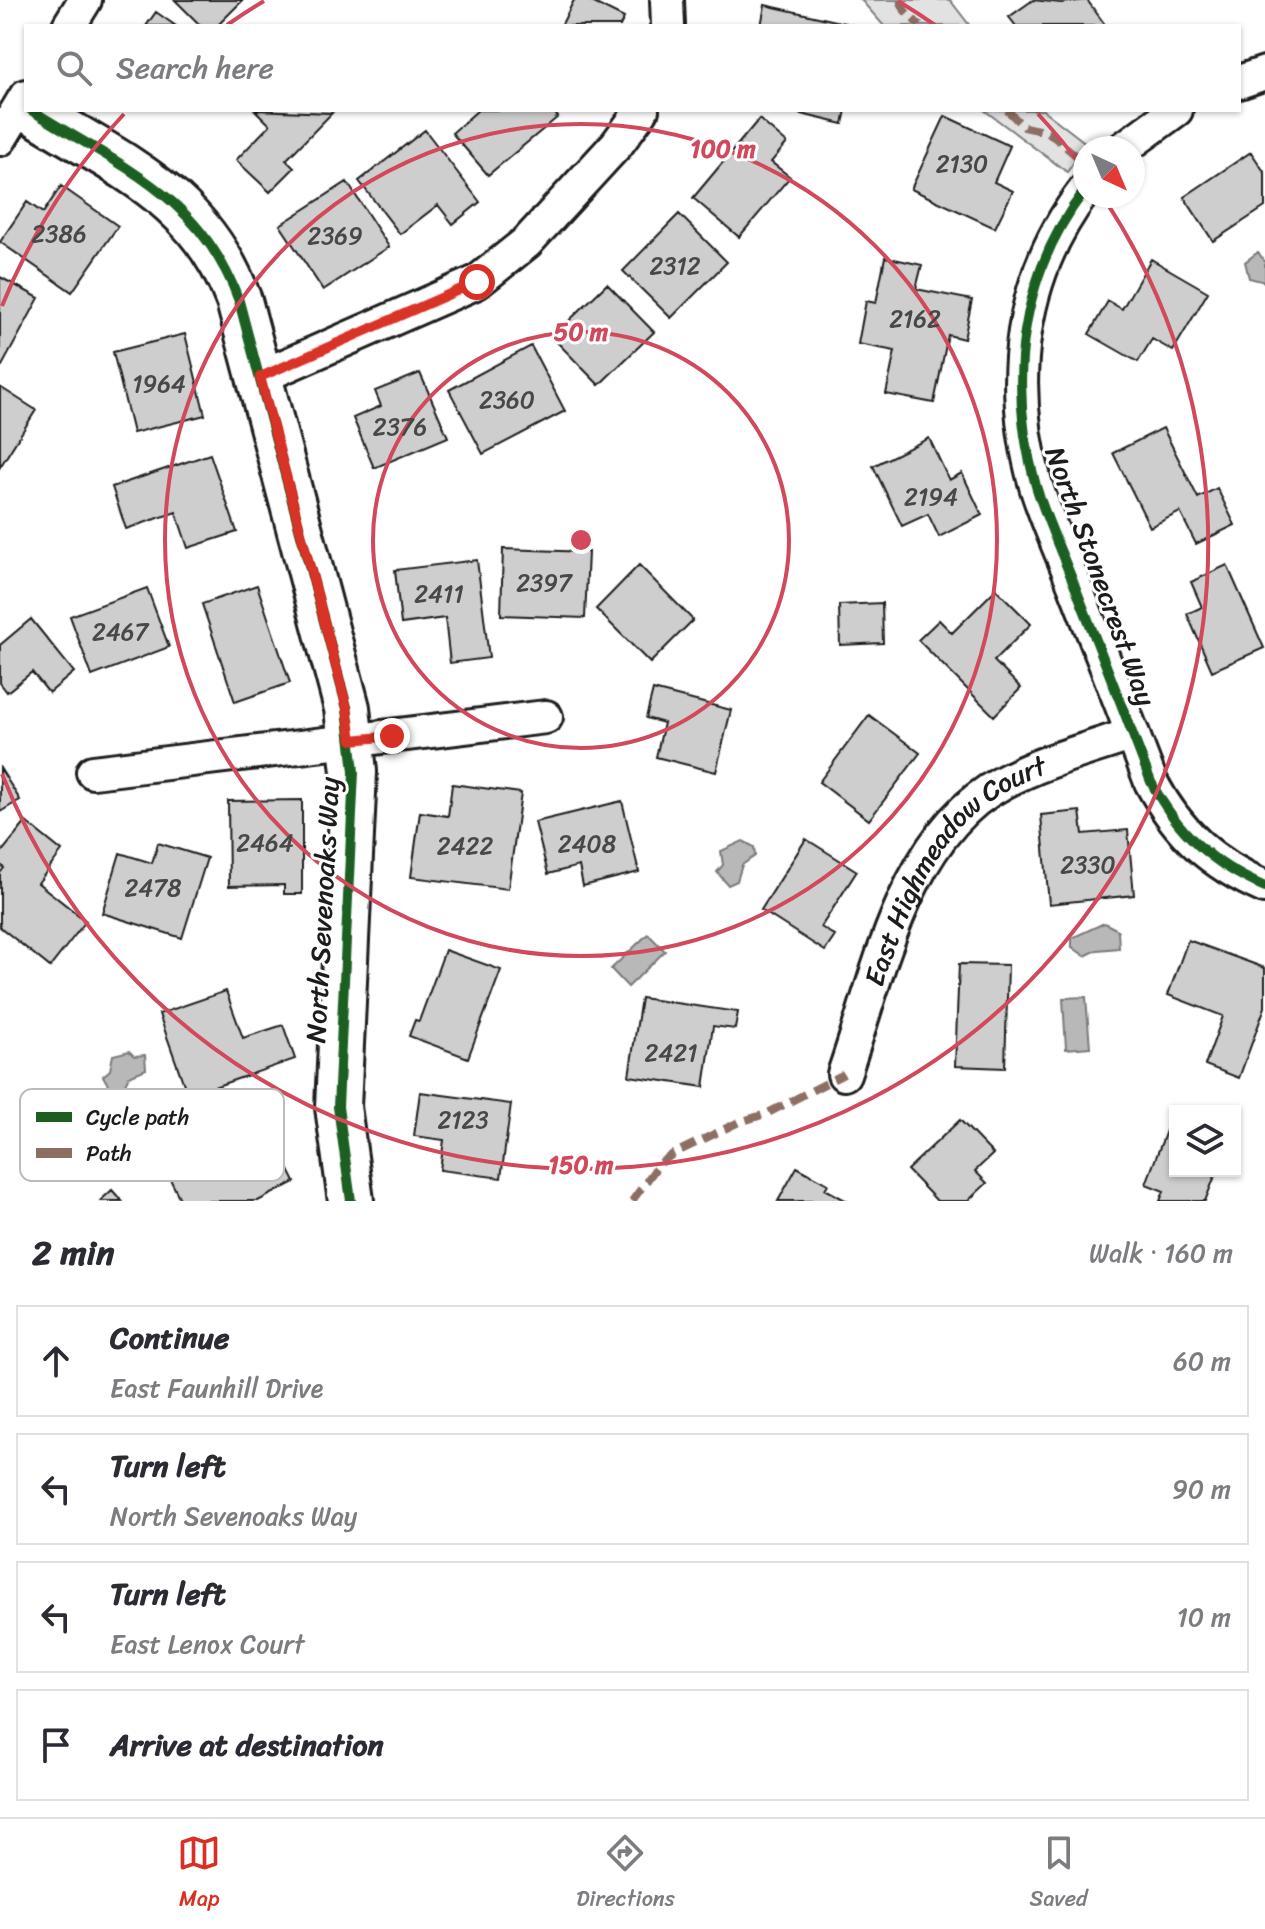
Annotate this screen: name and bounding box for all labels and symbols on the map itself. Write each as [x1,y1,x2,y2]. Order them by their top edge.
text: 100 m [690,128,756,170]
north arrow [1073,136,1145,208]
house number: 2130 [936,143,988,185]
house number: 2386 [31,213,87,255]
house number: 2369 [307,215,363,257]
house number: 2312 [649,245,701,287]
route start [459,264,495,300]
house number: 2162 [889,298,941,340]
text: 50 m [554,311,609,353]
house number: 1964 [132,363,186,405]
house number: 2360 [479,379,535,421]
house number: 2376 [373,406,427,448]
street label: North Stonecrest Way [1031,439,1170,713]
house number: 2194 [904,476,958,518]
centre of rings [567,526,595,554]
house number: 2397 [516,562,573,604]
house number: 2411 [414,573,464,615]
house number: 2467 [92,611,149,653]
route end [374,718,410,754]
street label: East Highmeadow Court [850,741,1055,993]
street label: North Sevenoaks Way [291,775,354,1044]
house number: 2464 [236,822,294,864]
house number: 2408 [558,823,616,865]
house number: 2422 [437,825,493,867]
house number: 2330 [1060,844,1116,886]
house number: 2478 [124,867,182,909]
house number: 2421 [645,1032,698,1074]
legend [20,1089,284,1181]
text: Cycle path [86,1098,189,1137]
house number: 2123 [437,1099,489,1141]
text: Path [86,1134,132,1173]
text: 150 m [549,1144,614,1186]

